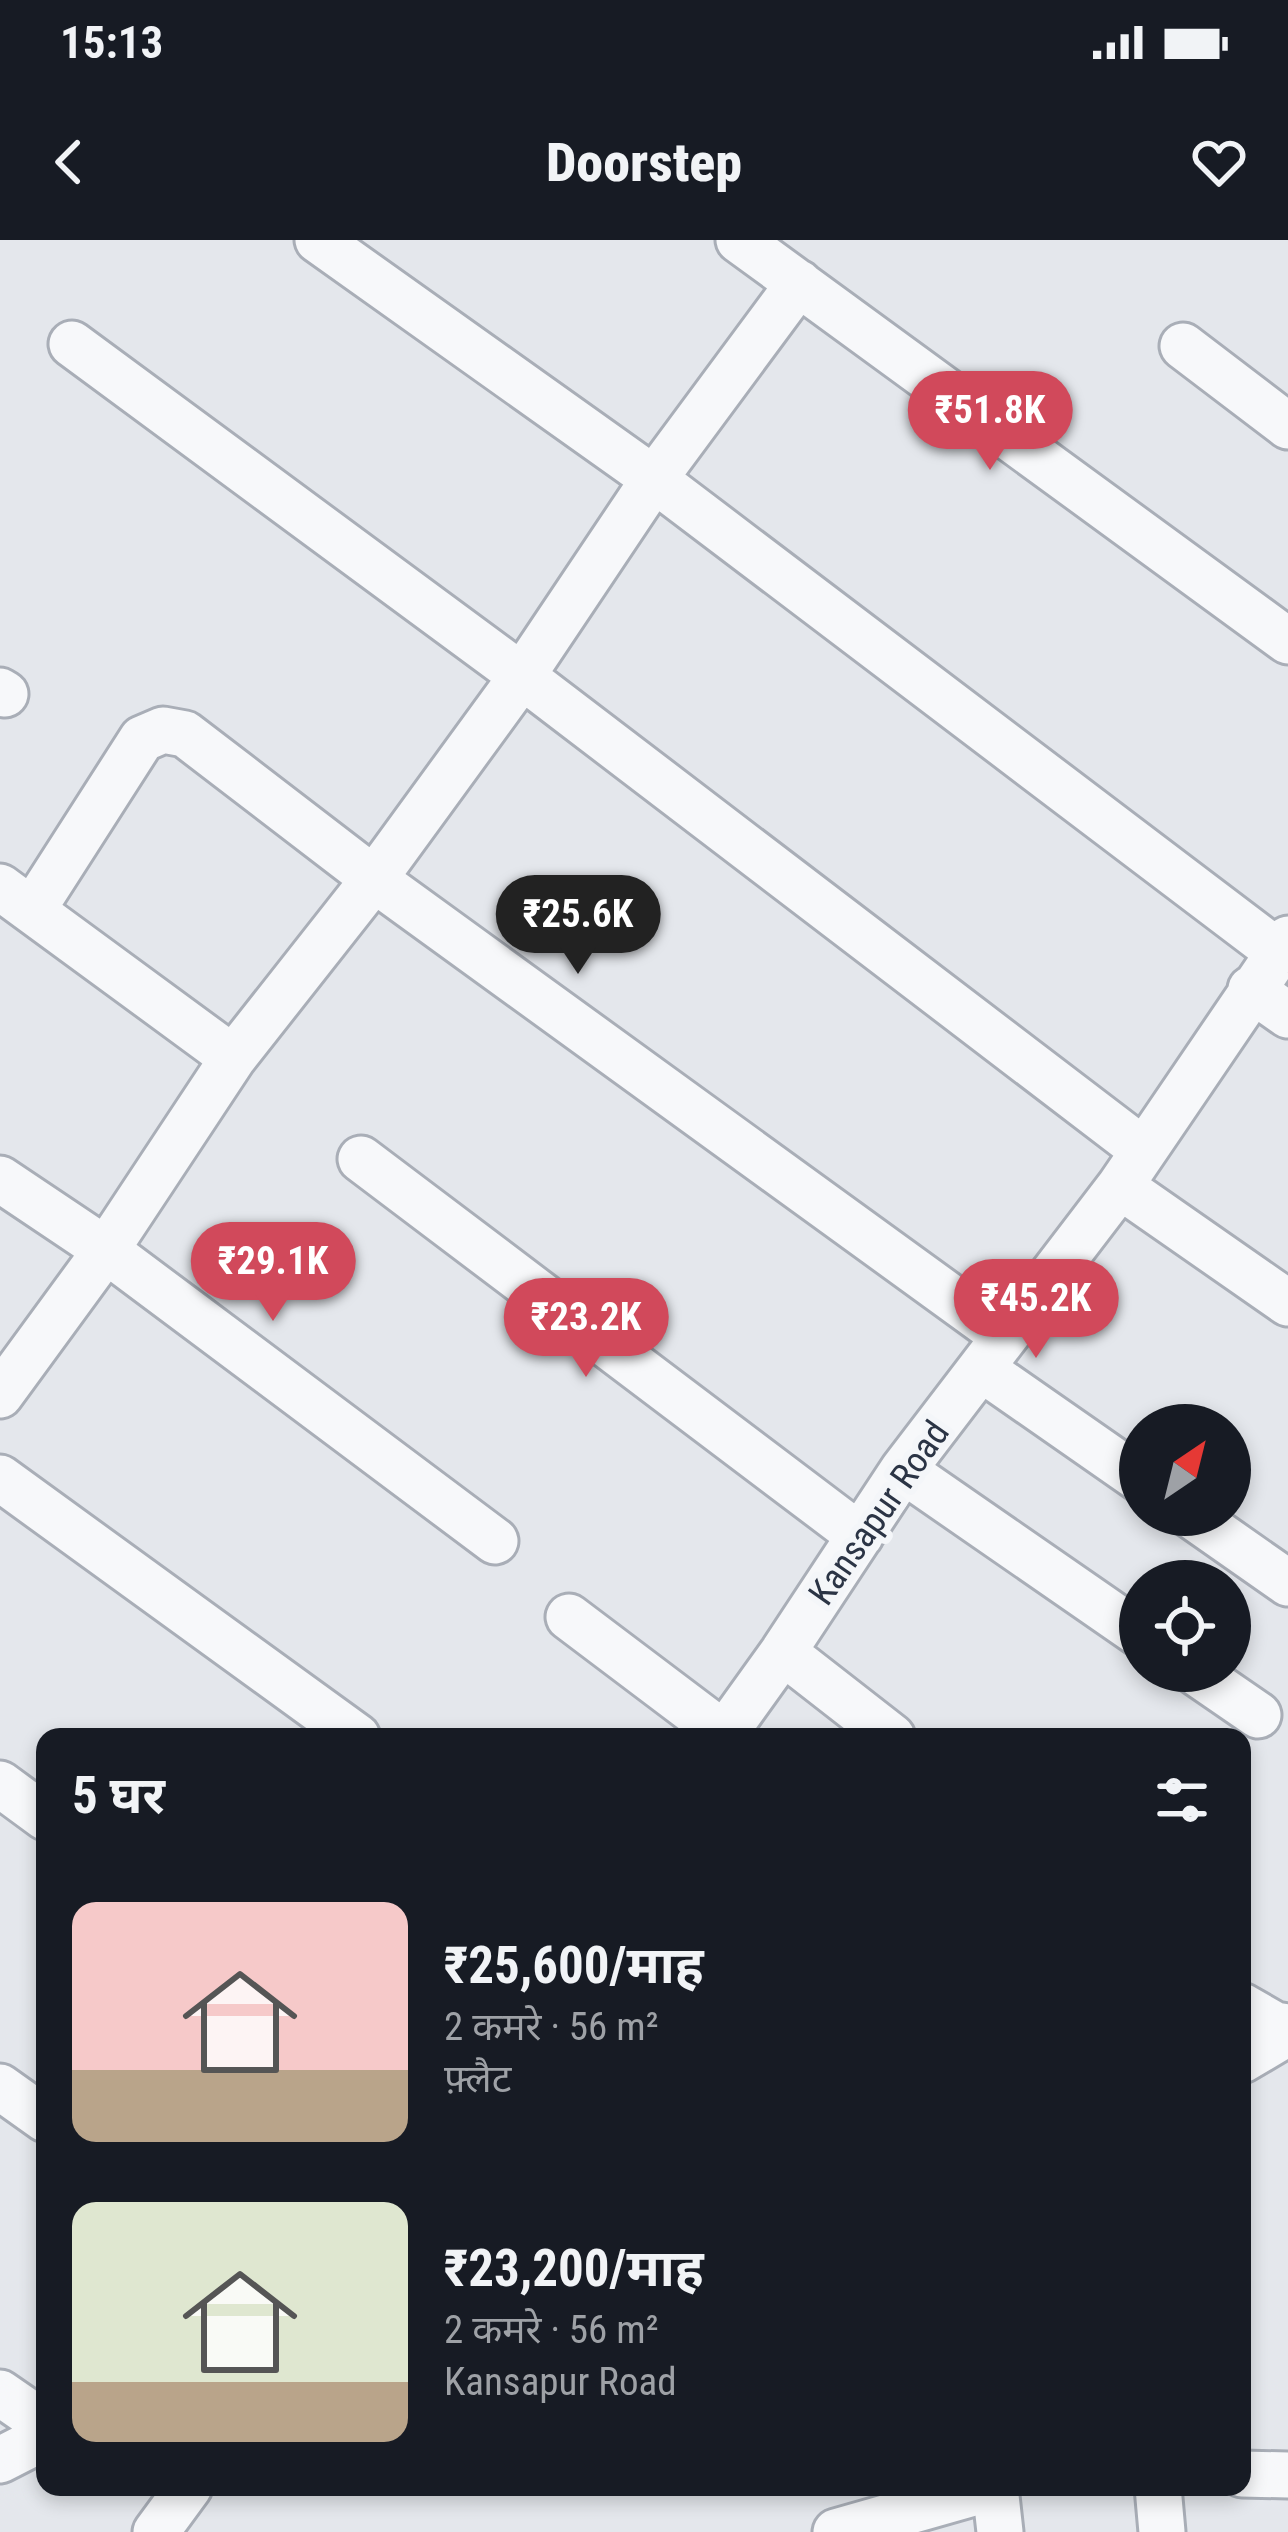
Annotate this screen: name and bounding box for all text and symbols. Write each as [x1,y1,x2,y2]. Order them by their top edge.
text: 15:13 [60,16,163,69]
icon: back [36,129,102,195]
icon: heart [1186,129,1252,195]
text: Doorstep [546,131,742,194]
pin: ₹51.8K [892,371,1088,473]
text: ₹51.8K [935,387,1045,433]
pin: ₹25.6K [480,875,676,977]
text: ₹25.6K [523,891,633,937]
pin: ₹29.1K [175,1222,371,1324]
text: ₹29.1K [218,1238,328,1284]
pin: ₹45.2K [938,1259,1134,1361]
text: ₹45.2K [981,1275,1091,1321]
pin: ₹23.2K [488,1278,684,1380]
text: ₹23.2K [531,1294,641,1340]
north arrow [1119,1404,1251,1536]
map controls [1119,1404,1251,1692]
street label: Kansapur Road [800,1413,958,1613]
button: locate [1119,1560,1251,1692]
text: 5 घर [72,1766,165,1825]
icon: filters [1149,1767,1215,1833]
text: ₹25,600/माह [444,1936,704,1995]
icon: home [168,1950,312,2094]
text: 2 कमरे · 56 m² [444,2004,659,2050]
text: फ़्लैट [444,2056,511,2102]
text: ₹23,200/माह [444,2239,704,2298]
icon: home [168,2250,312,2394]
text: 2 कमरे · 56 m² [444,2307,659,2353]
text: Kansapur Road [444,2359,677,2405]

